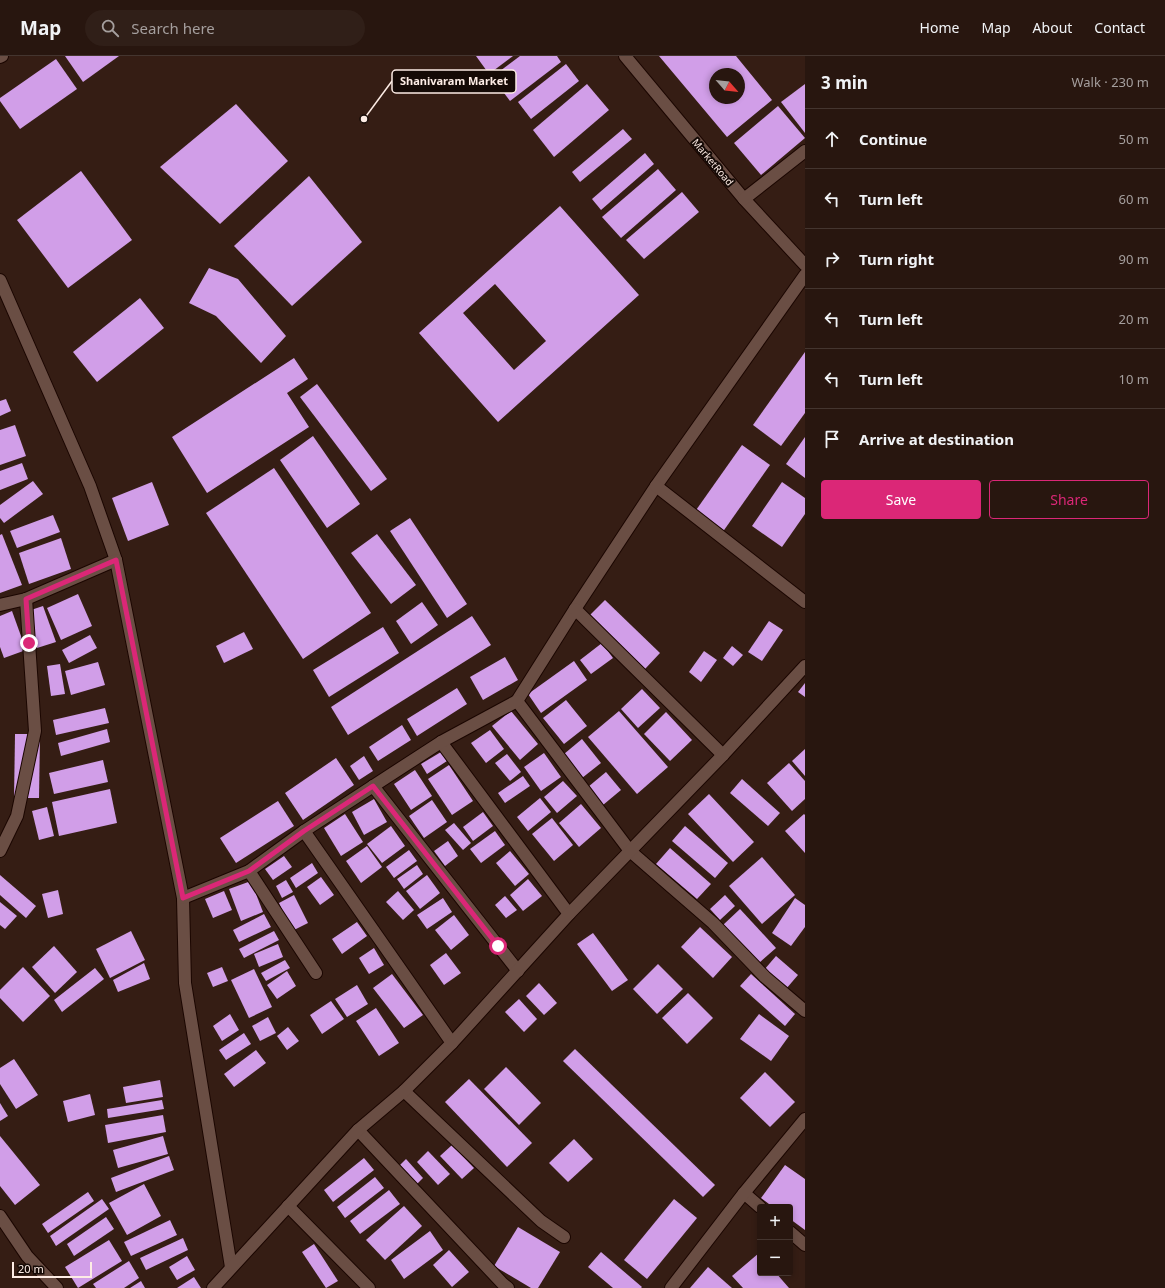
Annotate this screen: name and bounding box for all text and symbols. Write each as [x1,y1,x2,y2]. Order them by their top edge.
search box [85,10,365,46]
text: Map [20,15,61,41]
icon: search [99,17,121,39]
text: Search here [131,18,215,38]
text: Home [920,18,959,37]
text: Map [981,18,1011,37]
text: About [1033,18,1072,37]
text: Contact [1094,18,1145,37]
north arrow [709,68,745,104]
callout: Shanivaram Market [392,70,516,93]
text: 3 min [821,71,868,94]
text: Shanivaram Market [400,73,508,88]
text: Walk · 230 m [1071,73,1149,91]
icon: ahead [821,128,843,150]
text: Continue [859,129,927,149]
text: 50 m [1119,130,1149,148]
street label: MarketRoad [689,136,737,188]
icon: left [821,188,843,210]
text: Turn left [859,189,923,209]
text: 60 m [1119,190,1149,208]
icon: right [821,248,843,270]
text: Turn right [859,249,934,269]
text: 90 m [1119,250,1149,268]
icon: left [821,308,843,330]
text: Turn left [859,309,923,329]
text: 20 m [1119,310,1149,328]
icon: left [821,368,843,390]
text: Turn left [859,369,923,389]
text: 10 m [1119,370,1149,388]
icon: arrive [821,428,843,450]
text: Arrive at destination [859,429,1014,449]
button: Save [821,480,981,519]
button: Share [989,480,1149,519]
route end [20,634,38,652]
route start [489,937,507,955]
map controls [757,1204,793,1276]
button: + [757,1204,793,1240]
button: − [757,1240,793,1276]
scale bar [12,1260,92,1279]
text: 20 m [18,1261,44,1276]

